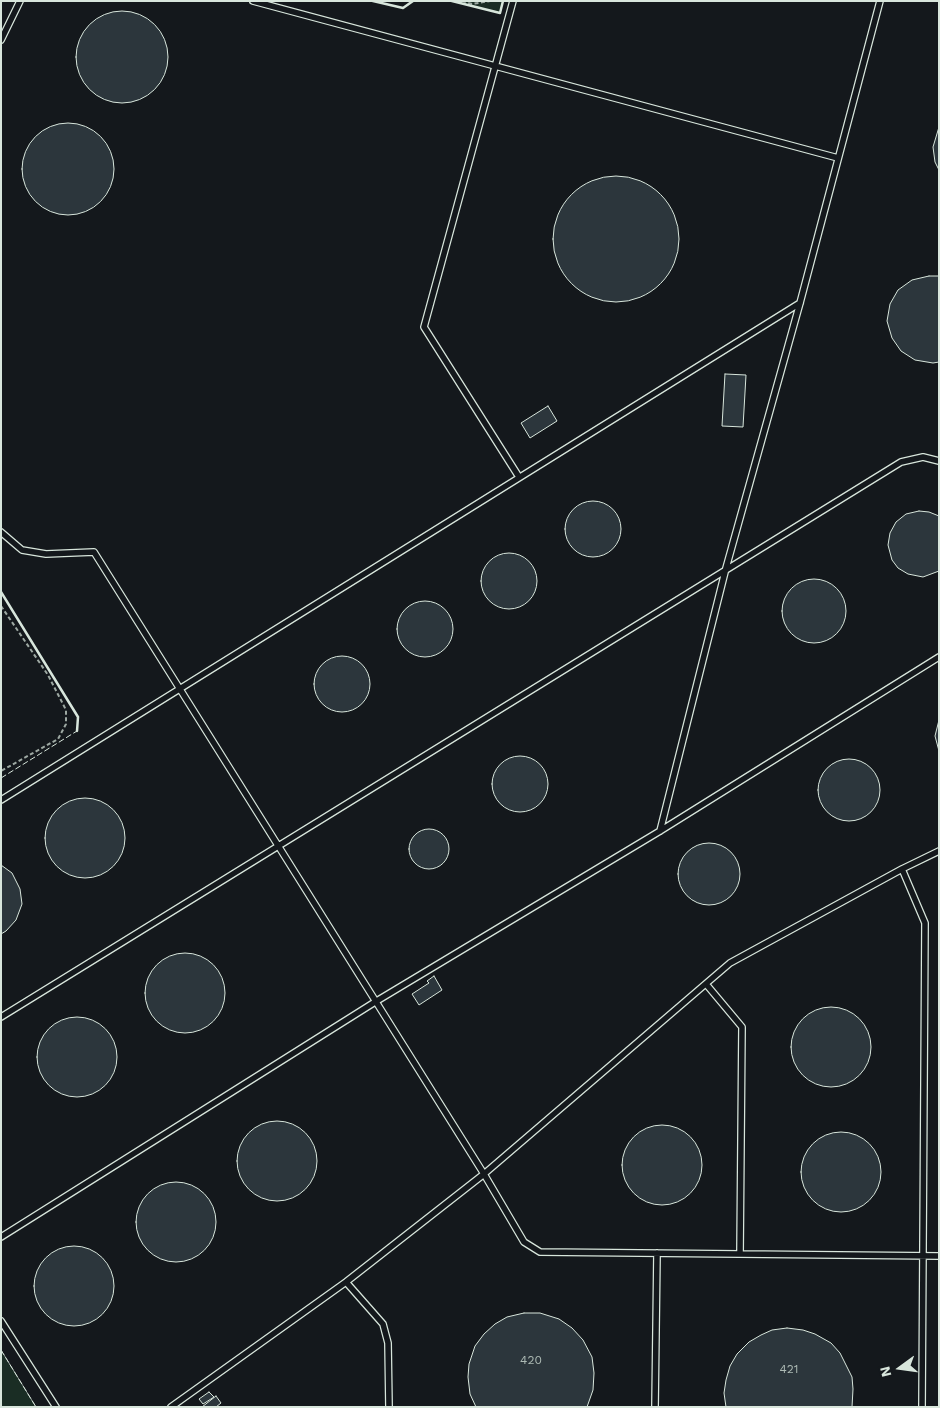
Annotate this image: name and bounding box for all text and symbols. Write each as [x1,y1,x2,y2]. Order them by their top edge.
north arrow [875,1343,925,1393]
house number: 420 [520,1353,542,1367]
house number: 421 [779,1362,799,1376]
text: N [876,1365,894,1379]

